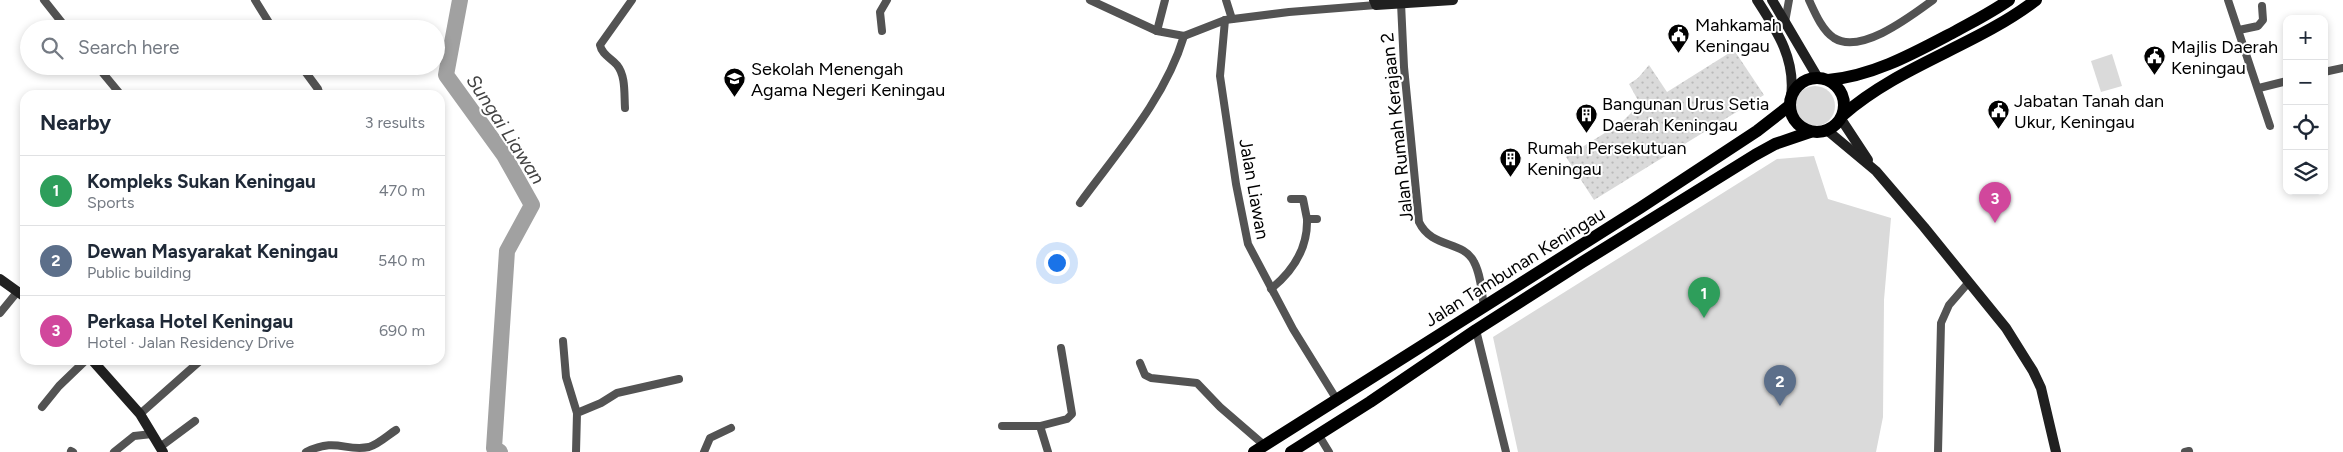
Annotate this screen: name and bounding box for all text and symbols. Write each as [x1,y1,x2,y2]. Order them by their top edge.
place label: Mahkamah Keningau [1695,14,1782,57]
map controls [2283,15,2328,195]
button: + [2283,15,2328,60]
search box [20,20,445,75]
public building icon: Mahkamah Keningau [1667,23,1691,54]
street label: Jalan Rumah Kerajaan 2 [1376,31,1418,223]
icon: search [38,34,66,62]
text: Search here [78,36,180,59]
place label: Majlis Daerah Keningau [2171,36,2278,79]
public building icon: Majlis Daerah Keningau [2143,45,2167,76]
place label: Sekolah Menengah Agama Negeri Keningau [751,58,945,101]
button: − [2283,60,2328,105]
school or university icon: Sekolah Menengah Agama Negeri Keningau [723,67,747,98]
water label: Sungai Liawan [462,70,550,189]
place label: Jabatan Tanah dan Ukur, Keningau [2014,90,2164,133]
place label: Bangunan Urus Setia Daerah Keningau [1602,93,1769,136]
public building icon: Jabatan Tanah dan Ukur, Keningau [1986,99,2010,130]
building icon: Bangunan Urus Setia Daerah Keningau [1574,102,1598,133]
button: locate [2283,105,2328,150]
text: Nearby [40,110,111,135]
text: 3 results [365,113,425,132]
street label: Jalan Liawan [1234,137,1274,241]
place label: Rumah Persekutuan Keningau [1527,137,1687,180]
building icon: Rumah Persekutuan Keningau [1499,146,1523,177]
button: layers [2283,150,2328,195]
text: Kompleks Sukan Keningau [87,170,316,193]
text: 1 [53,181,59,200]
text: 470 m [379,181,425,200]
pin: 3 [1979,182,2011,223]
text: Sports [87,193,134,212]
street label: Jalan Tambunan Keningau [1421,202,1609,332]
text: Dewan Masyarakat Keningau [87,240,338,263]
your location [1044,250,1070,276]
text: 2 [51,251,61,270]
text: 540 m [378,251,425,270]
text: Public building [87,263,191,282]
pin: 1 [1688,277,1720,318]
text: Perkasa Hotel Keningau [87,310,293,333]
text: 3 [52,321,60,340]
text: 690 m [379,321,425,340]
text: Hotel · Jalan Residency Drive [87,333,294,352]
pin: 2 [1764,365,1796,406]

